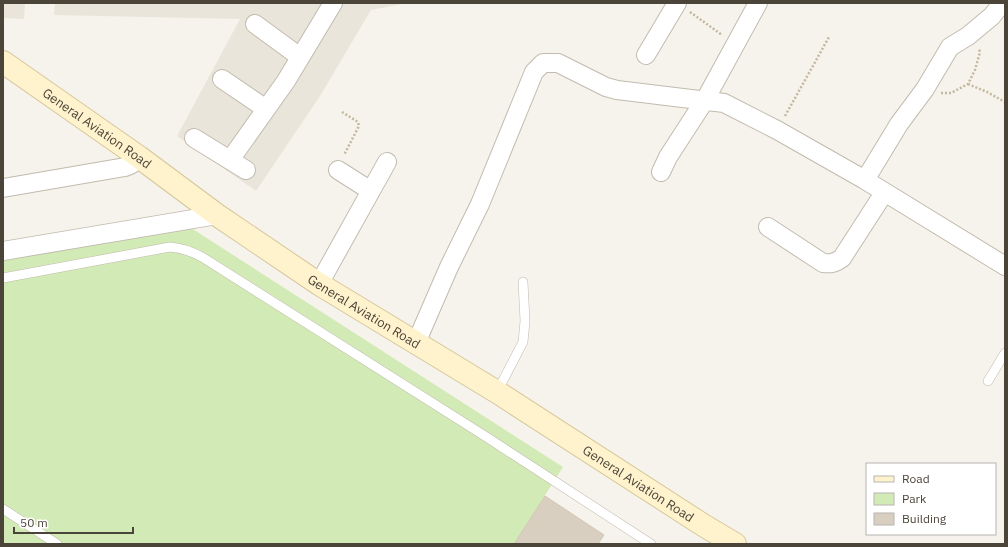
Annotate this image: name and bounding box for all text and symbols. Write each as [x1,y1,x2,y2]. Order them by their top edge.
street label: General Aviation Road [39,84,155,172]
street label: General Aviation Road [304,270,424,352]
street label: General Aviation Road [580,441,697,526]
legend [866,463,996,535]
text: Road [902,471,930,486]
text: Park [902,491,927,506]
scale bar [14,509,133,535]
text: Building [902,511,947,526]
text: 50 m [20,515,48,530]

